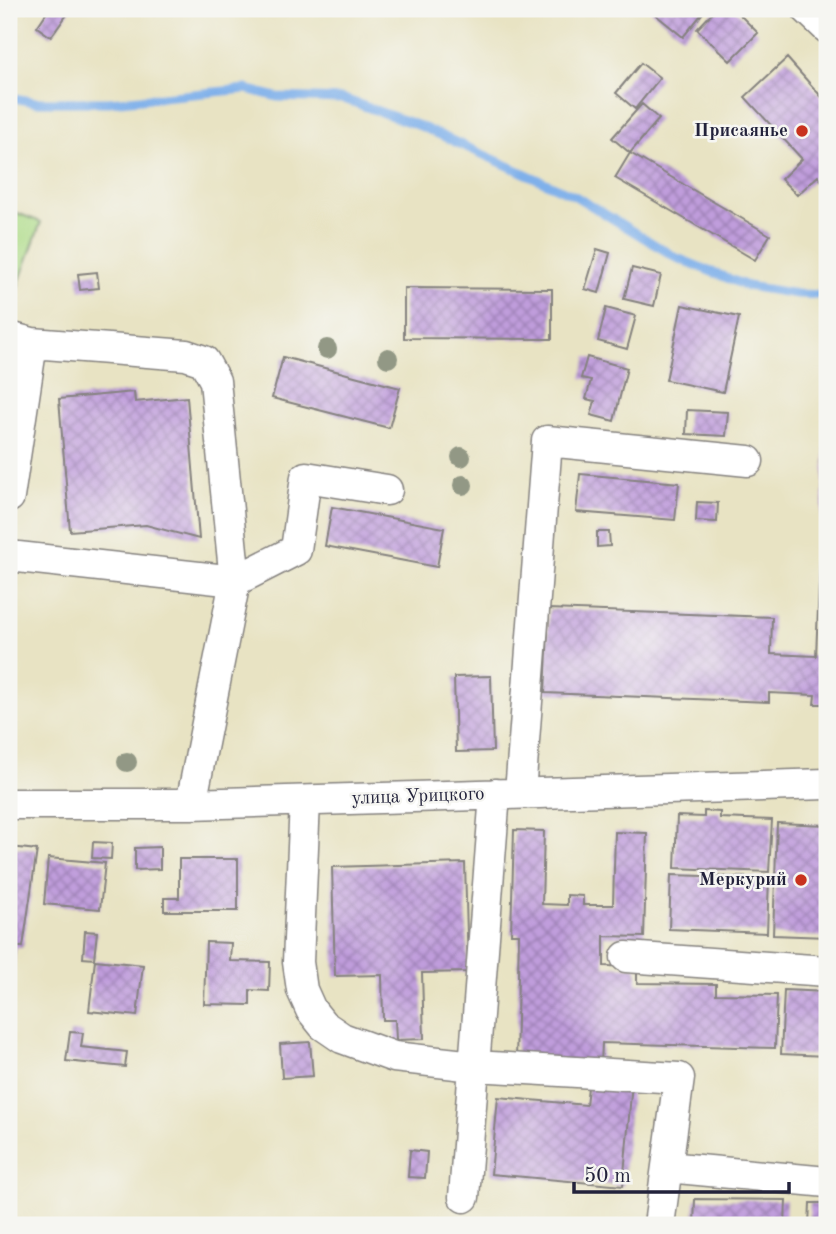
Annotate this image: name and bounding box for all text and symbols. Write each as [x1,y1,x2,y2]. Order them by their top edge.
place label: Присаянье [694,122,788,141]
marker: Присаянье [794,123,810,139]
street label: улица Урицкого [351,785,485,809]
place label: Меркурий [699,871,787,890]
marker: Меркурий [793,872,809,888]
scale bar [574,1150,789,1194]
text: 50 m [584,1166,631,1187]

